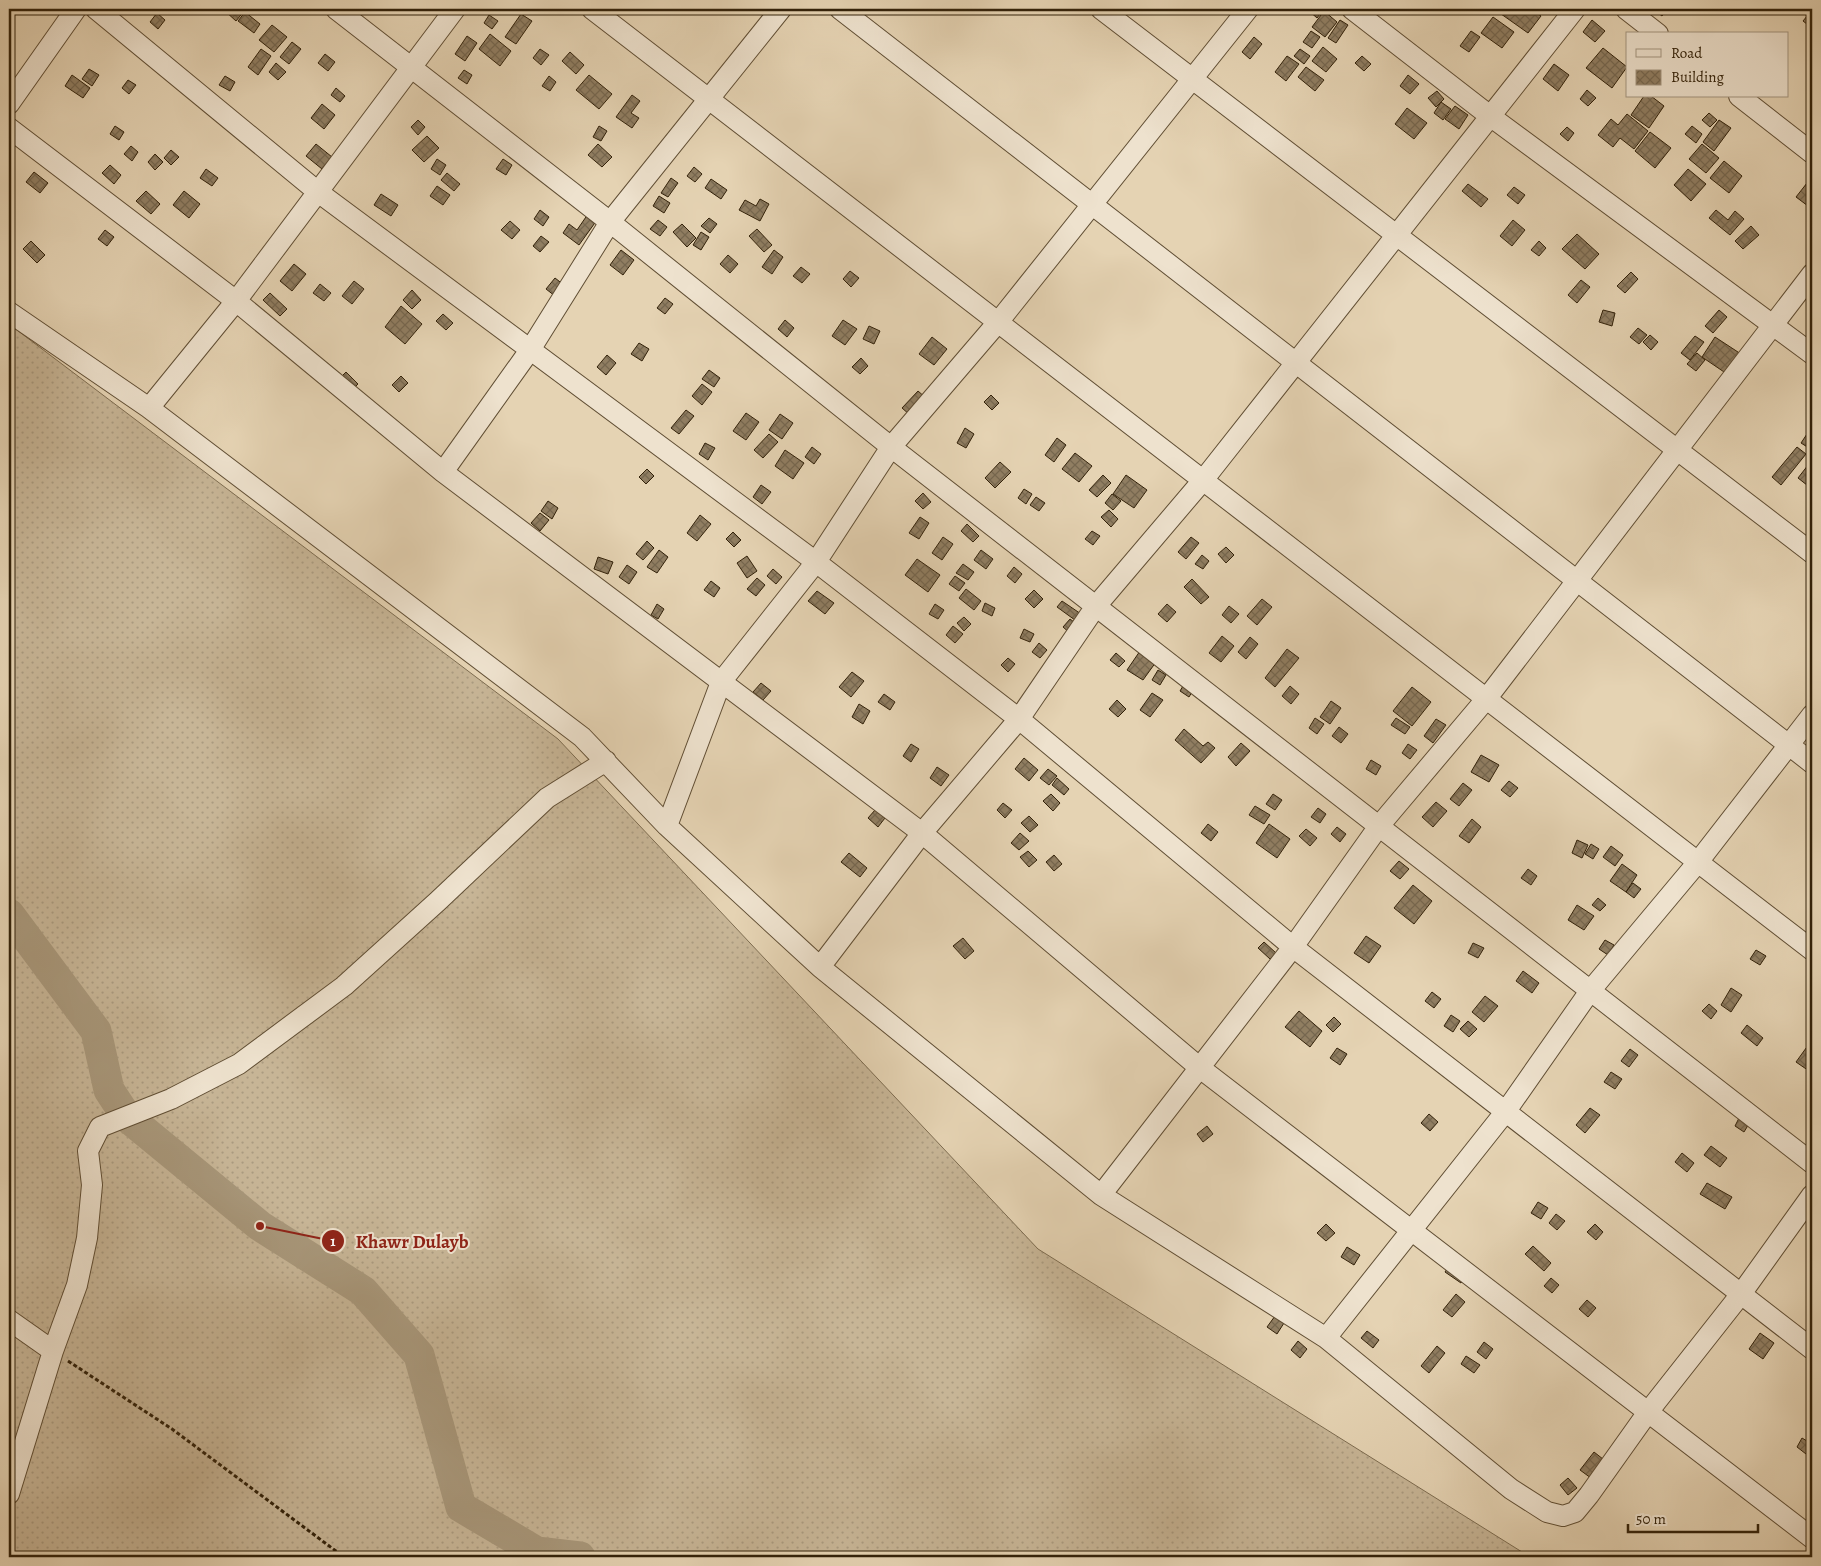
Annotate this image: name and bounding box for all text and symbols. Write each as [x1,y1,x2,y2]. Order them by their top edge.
legend [1626,32,1788,98]
text: Road [1671,43,1703,63]
text: Building [1671,67,1724,87]
callout: Khawr Dulayb [321,1224,478,1258]
text: Khawr Dulayb [356,1229,469,1255]
text: 1 [330,1231,336,1251]
scale bar [1628,1501,1758,1533]
text: 50 m [1636,1509,1666,1529]

